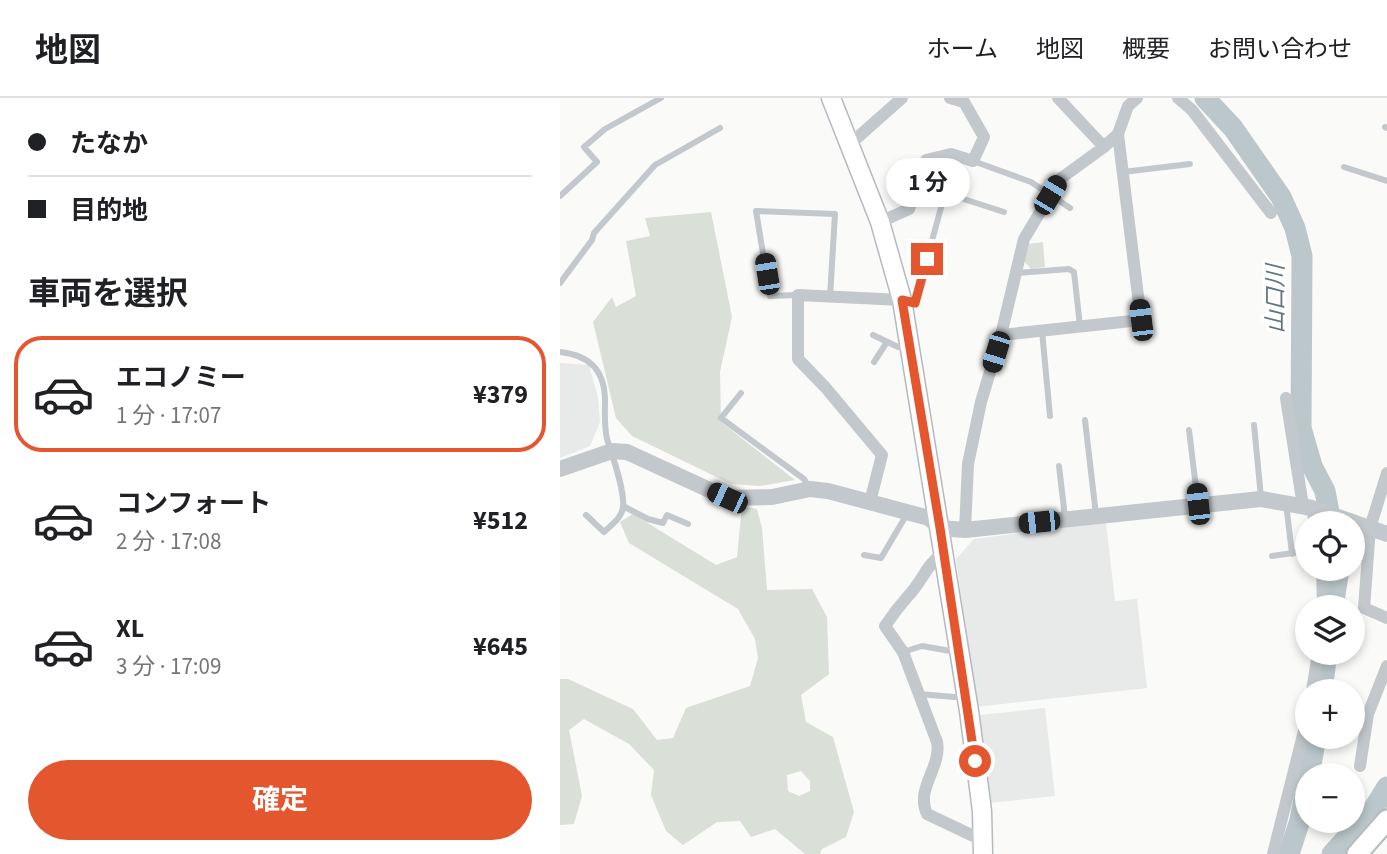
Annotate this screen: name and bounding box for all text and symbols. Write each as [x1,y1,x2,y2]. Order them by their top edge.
text: 地図 [35,27,101,74]
text: ホーム [927,32,998,67]
text: 地図 [1036,32,1084,67]
text: 概要 [1122,32,1170,67]
text: お問い合わせ [1208,32,1352,67]
text: たなか [70,125,148,162]
callout: 1 分 [885,158,969,206]
text: 1 分 [908,166,948,199]
car [1031,172,1070,218]
text: 目的地 [70,192,148,229]
route end [911,243,943,275]
car [754,252,781,296]
water label: 山口川 [1259,262,1292,334]
text: 車両を選択 [28,271,188,317]
car [1129,298,1154,342]
car [980,329,1013,375]
text: エコノミー [116,359,246,396]
icon: car [32,363,95,426]
text: ¥379 [473,376,528,413]
text: 1 分 · 17:07 [116,399,221,432]
car [704,480,751,516]
car [1186,482,1211,526]
text: コンフォート [116,485,271,522]
icon: car [32,489,95,552]
text: ¥512 [473,502,528,539]
car [1018,509,1061,535]
map controls [1295,511,1365,833]
button: locate [1295,511,1365,581]
text: 2 分 · 17:08 [116,525,221,558]
button: layers [1295,595,1365,665]
text: XL [116,610,144,647]
icon: car [32,615,95,678]
text: ¥645 [473,628,528,665]
text: 3 分 · 17:09 [116,650,221,683]
button: + [1295,679,1365,749]
route start [959,745,991,777]
button: 確定 [28,760,532,840]
button: − [1295,763,1365,833]

